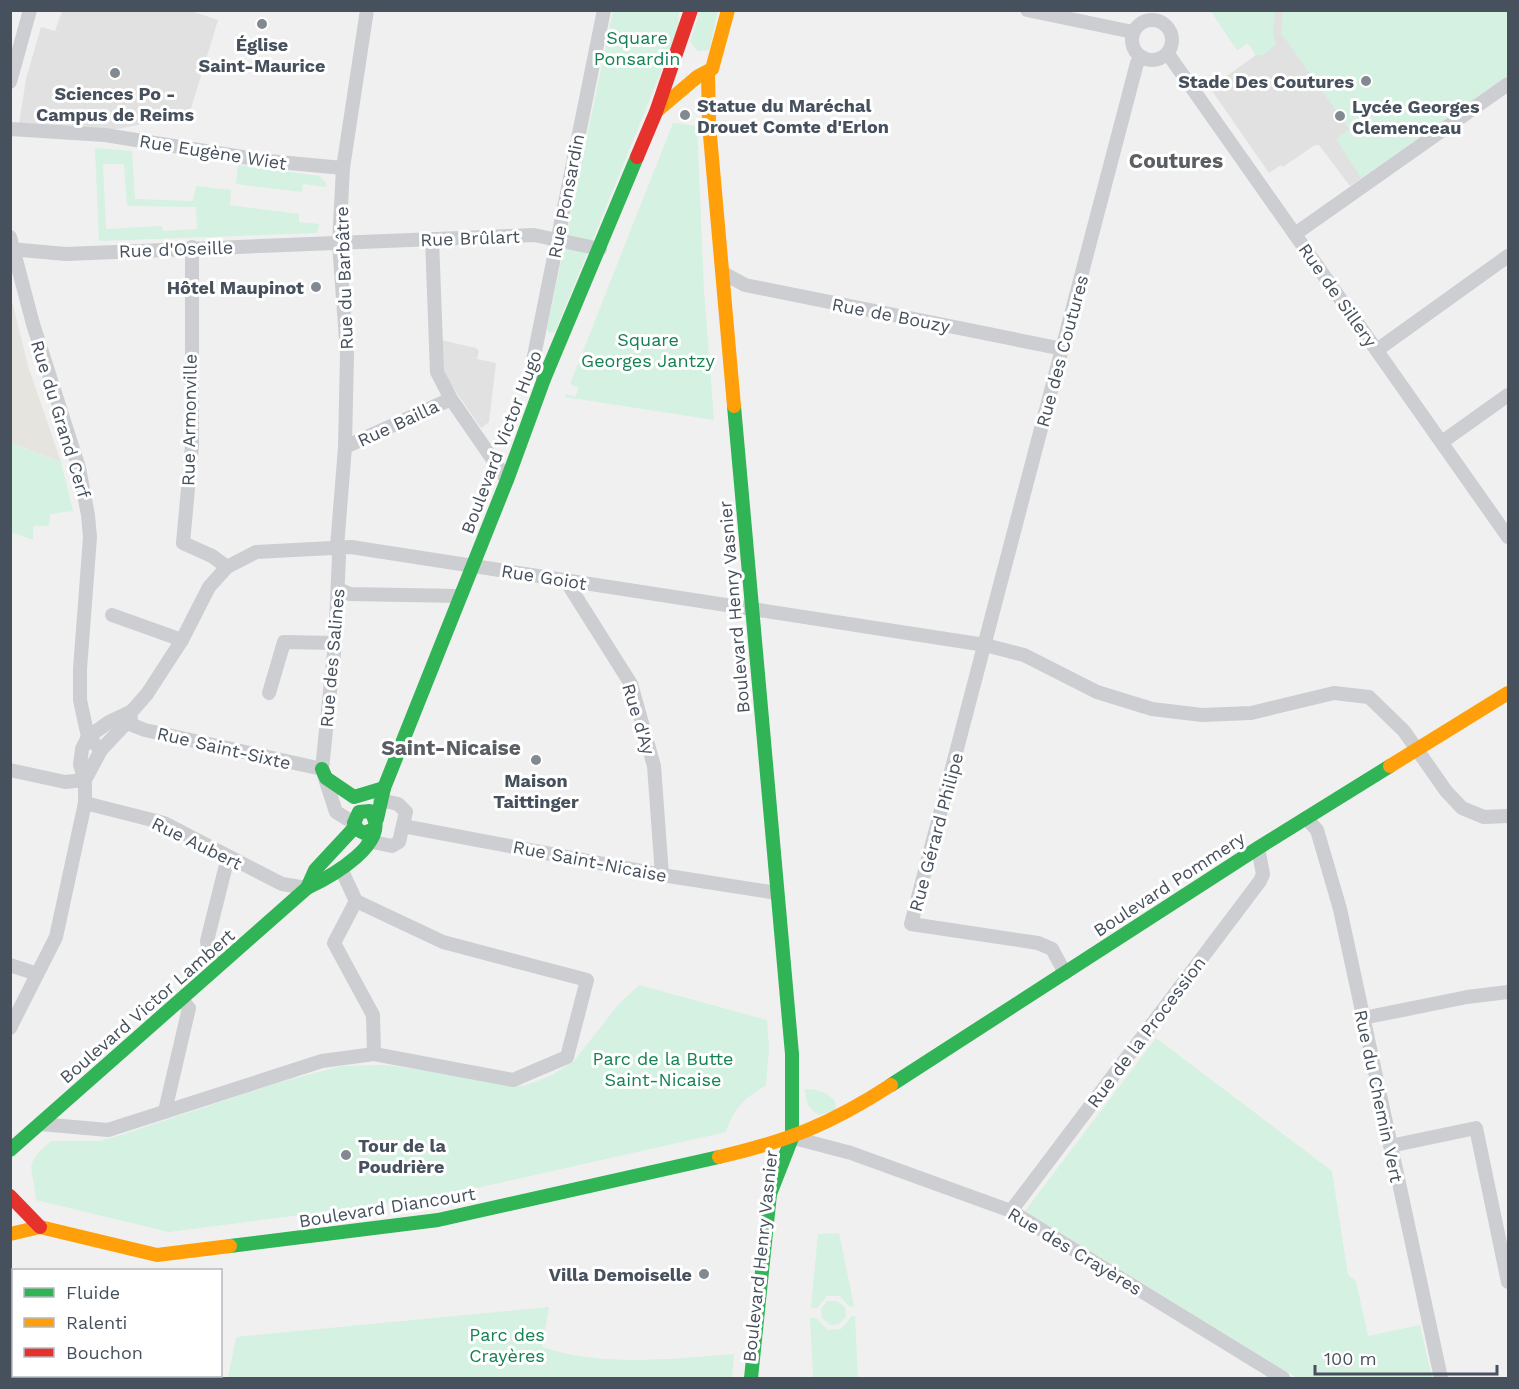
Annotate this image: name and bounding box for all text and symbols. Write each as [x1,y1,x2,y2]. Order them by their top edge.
marker: Église Saint-Maurice [255,17,269,31]
park label: Square Ponsardin [594,27,680,69]
place label: Église Saint-Maurice [199,34,325,76]
marker: Sciences Po - Campus de Reims [108,66,122,80]
place label: Stade Des Coutures [1178,71,1354,92]
marker: Stade Des Coutures [1359,74,1373,88]
place label: Sciences Po - Campus de Reims [36,83,194,125]
place label: Statue du Maréchal Drouet Comte d'Erlon [697,95,889,137]
place label: Lycée Georges Clemenceau [1352,96,1480,138]
marker: Statue du Maréchal Drouet Comte d'Erlon [678,108,692,122]
marker: Lycée Georges Clemenceau [1333,109,1347,123]
street label: Rue Eugène Wiet [138,130,289,174]
street label: Rue Ponsardin [544,132,588,260]
district label: Coutures [1129,148,1223,173]
street label: Rue du Barbâtre [331,206,357,350]
street label: Rue Brûlart [420,226,521,250]
street label: Rue d'Oseille [118,237,234,261]
street label: Rue de Sillery [1295,239,1382,351]
street label: Rue des Coutures [1032,273,1092,429]
place label: Hôtel Maupinot [167,277,304,298]
marker: Hôtel Maupinot [309,280,323,294]
street label: Rue de Bouzy [830,293,952,337]
park label: Square Georges Jantzy [581,329,716,371]
street label: Rue du Grand Cerf [27,338,95,500]
street label: Boulevard Victor Hugo [456,347,546,537]
street label: Rue Armonville [177,354,201,486]
street label: Rue Bailla [354,395,442,451]
street label: Boulevard Henry Vasnier [714,500,754,714]
street label: Rue Goiot [500,560,589,594]
street label: Rue des Salines [315,588,349,728]
street label: Rue d'Ay [618,681,660,758]
street label: Rue Saint-Sixte [155,722,293,774]
district label: Saint-Nicaise [381,735,521,760]
street label: Rue Gérard Philipe [905,750,967,914]
marker: Maison Taittinger [529,753,543,767]
place label: Maison Taittinger [493,770,579,812]
street label: Rue Aubert [149,812,246,874]
street label: Boulevard Pommery [1089,827,1249,941]
street label: Rue Saint-Nicaise [511,836,669,886]
street label: Boulevard Victor Lambert [55,924,239,1088]
street label: Rue de la Procession [1082,952,1210,1112]
street label: Rue du Chemin Vert [1350,1008,1408,1185]
park label: Parc de la Butte Saint-Nicaise [593,1048,733,1090]
place label: Tour de la Poudrière [358,1135,447,1177]
marker: Tour de la Poudrière [339,1148,353,1162]
street label: Boulevard Henry Vasnier [738,1149,782,1363]
street label: Boulevard Diancourt [297,1183,477,1231]
street label: Rue des Crayères [1004,1203,1146,1299]
place label: Villa Demoiselle [549,1264,692,1285]
marker: Villa Demoiselle [697,1267,711,1281]
legend [12,1269,222,1377]
text: Fluide [66,1282,120,1303]
text: Ralenti [66,1312,127,1333]
park label: Parc des Crayères [469,1324,545,1366]
scale bar [1315,1338,1496,1376]
text: Bouchon [66,1342,143,1363]
text: 100 m [1324,1348,1377,1369]

